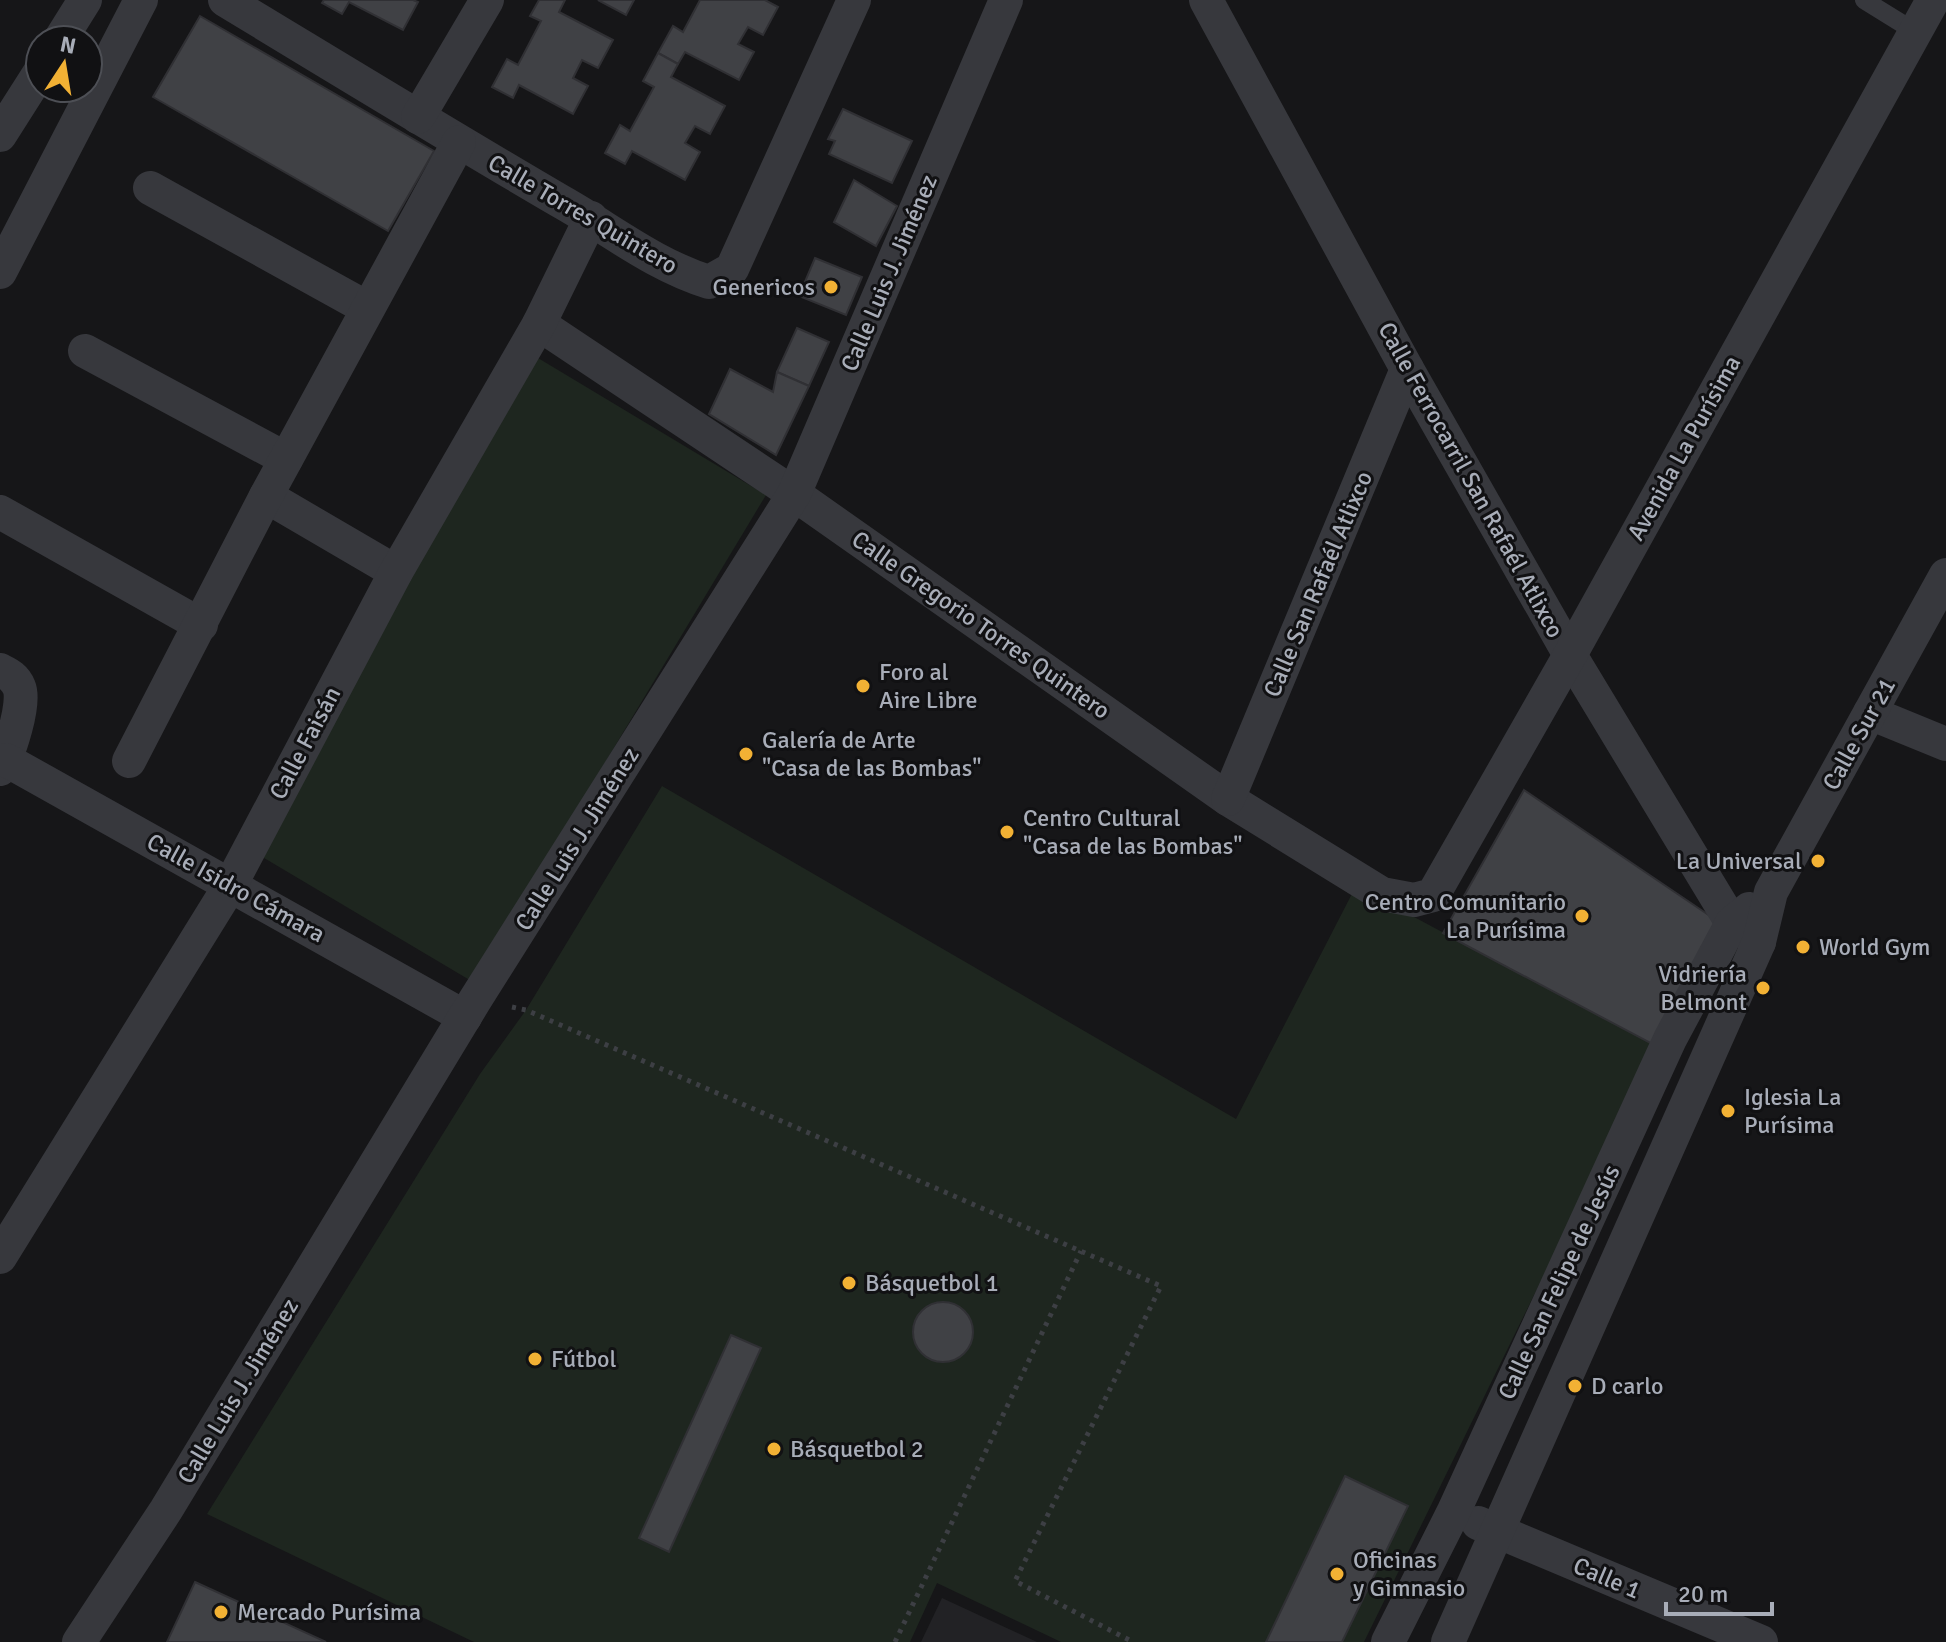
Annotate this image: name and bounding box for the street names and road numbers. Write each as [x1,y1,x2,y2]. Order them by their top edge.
street label: Calle Torres Quintero [483,148,683,280]
street label: Calle Luis J. Jiménez [834,170,944,376]
street label: Calle Ferrocarril San Rafaél Atlixco [1372,317,1570,643]
street label: Avenida La Purísima [1621,350,1747,546]
street label: Calle San Rafaél Atlixco [1257,467,1379,701]
street label: Calle Gregorio Torres Quintero [846,524,1116,726]
street label: Calle Sur 21 [1816,673,1902,795]
street label: Calle Faisán [263,681,347,805]
street label: Calle Luis J. Jiménez [508,742,646,936]
street label: Calle Isidro Cámara [142,827,330,949]
street label: Calle San Felipe de Jesús [1491,1160,1627,1404]
street label: Calle Luis J. Jiménez [171,1293,305,1489]
street label: Calle 1 [1569,1550,1645,1606]

